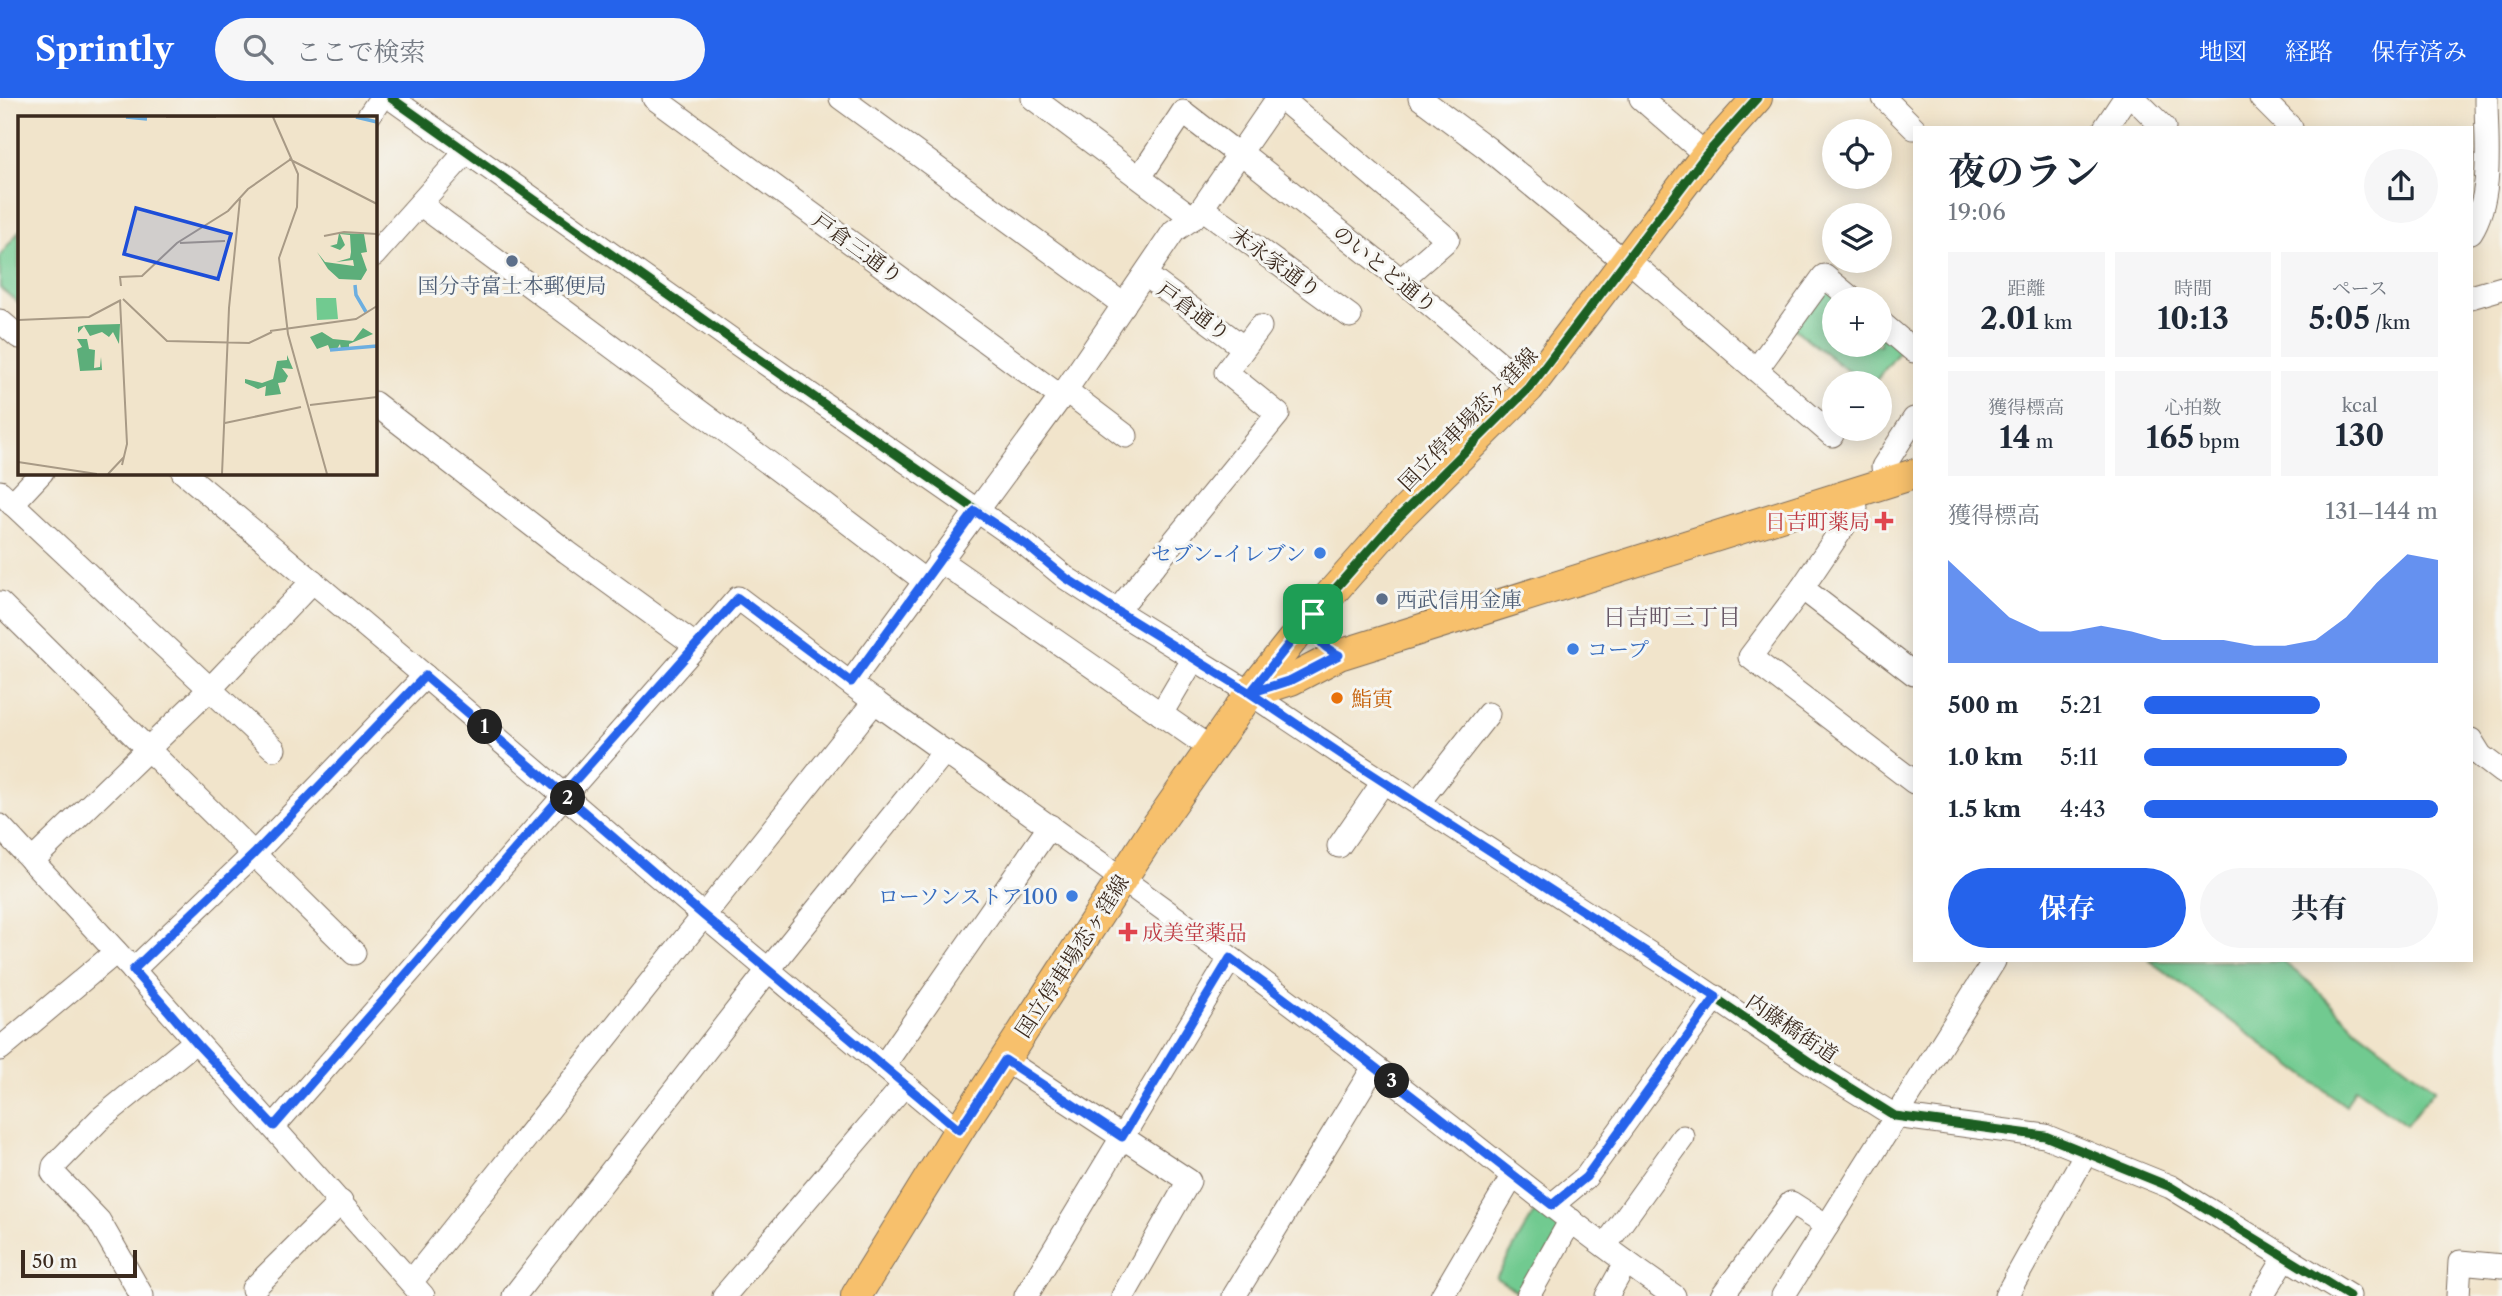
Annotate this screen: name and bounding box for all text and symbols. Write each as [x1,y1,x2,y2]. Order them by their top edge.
search box [215,18,705,81]
text: Sprintly [35,29,173,70]
icon: search [239,30,277,68]
text: ここで検索 [295,36,425,68]
text: 地図 [2199,37,2247,66]
text: 経路 [2285,37,2333,66]
text: 保存済み [2371,37,2467,66]
inset map [18,116,376,474]
map controls [1822,119,1892,441]
button: locate [1822,119,1892,189]
text: 夜のラン [1948,148,2100,195]
button: share [2364,149,2438,223]
text: 19:06 [1948,198,2006,226]
button: layers [1822,203,1892,273]
street label: 戸倉三通り [808,207,908,289]
street label: のいとど通り [1328,220,1442,318]
street label: 末永家通り [1226,221,1326,303]
marker: 国分寺富士本郵便局 [504,253,520,269]
place label: 国分寺富士本郵便局 [418,273,607,298]
street label: 戸倉通り [1153,276,1235,346]
text: 距離 [2007,277,2045,300]
text: 時間 [2174,277,2212,300]
text: ペース [2332,277,2388,300]
button: + [1822,287,1892,357]
text: 2.01 [1980,300,2039,337]
text: 10:13 [2157,300,2229,337]
text: 5:05 [2309,300,2370,337]
text: km [2039,311,2072,334]
text: /km [2370,311,2411,334]
street label: 国立停車場恋ヶ窪線 [1393,342,1543,496]
button: − [1822,371,1892,441]
text: kcal [2342,394,2378,417]
text: 獲得標高 [1988,396,2064,419]
text: 心拍数 [2164,396,2222,419]
text: 130 [2335,417,2384,454]
text: 14 [1999,419,2031,456]
text: 165 [2146,419,2194,456]
text: m [2031,430,2053,453]
text: bpm [2194,430,2240,453]
text: 131–144 m [2325,497,2438,525]
text: 獲得標高 [1948,501,2040,529]
place label: 日吉町薬局 [1765,509,1870,534]
marker: 日吉町薬局 [1876,513,1892,529]
place label: セブン-イレブン [1151,541,1306,566]
marker: セブン-イレブン [1312,545,1328,561]
pin [1283,584,1343,644]
place label: 西武信用金庫 [1396,587,1522,612]
marker: 西武信用金庫 [1374,591,1390,607]
icon: arrive [1294,595,1332,633]
district label: 日吉町三丁目 [1603,603,1741,631]
place label: コープ [1587,637,1649,662]
marker: コープ [1565,641,1581,657]
place label: 鮨寅 [1351,686,1393,711]
marker: 鮨寅 [1329,690,1345,706]
text: 500 m [1948,691,2019,719]
text: 5:21 [2060,691,2102,719]
pin: 1 [468,710,503,744]
text: 1 [480,715,489,738]
text: 1.0 km [1948,743,2023,771]
text: 5:11 [2060,743,2098,771]
pin: 2 [550,780,586,816]
text: 2 [562,786,573,809]
text: 1.5 km [1948,795,2021,823]
text: 4:43 [2060,795,2106,823]
button: 保存 [1948,868,2186,948]
button: 共有 [2200,868,2438,948]
street label: 国立停車場恋ヶ窪線 [1010,870,1134,1042]
place label: ローソンストア100 [878,884,1058,909]
marker: ローソンストア100 [1064,888,1080,904]
place label: 成美堂薬品 [1142,920,1247,945]
marker: 成美堂薬品 [1120,924,1136,940]
street label: 内藤橋街道 [1741,988,1843,1068]
pin: 3 [1374,1063,1410,1098]
text: 3 [1386,1069,1397,1092]
scale bar [21,1247,136,1279]
text: 50 m [32,1250,77,1273]

